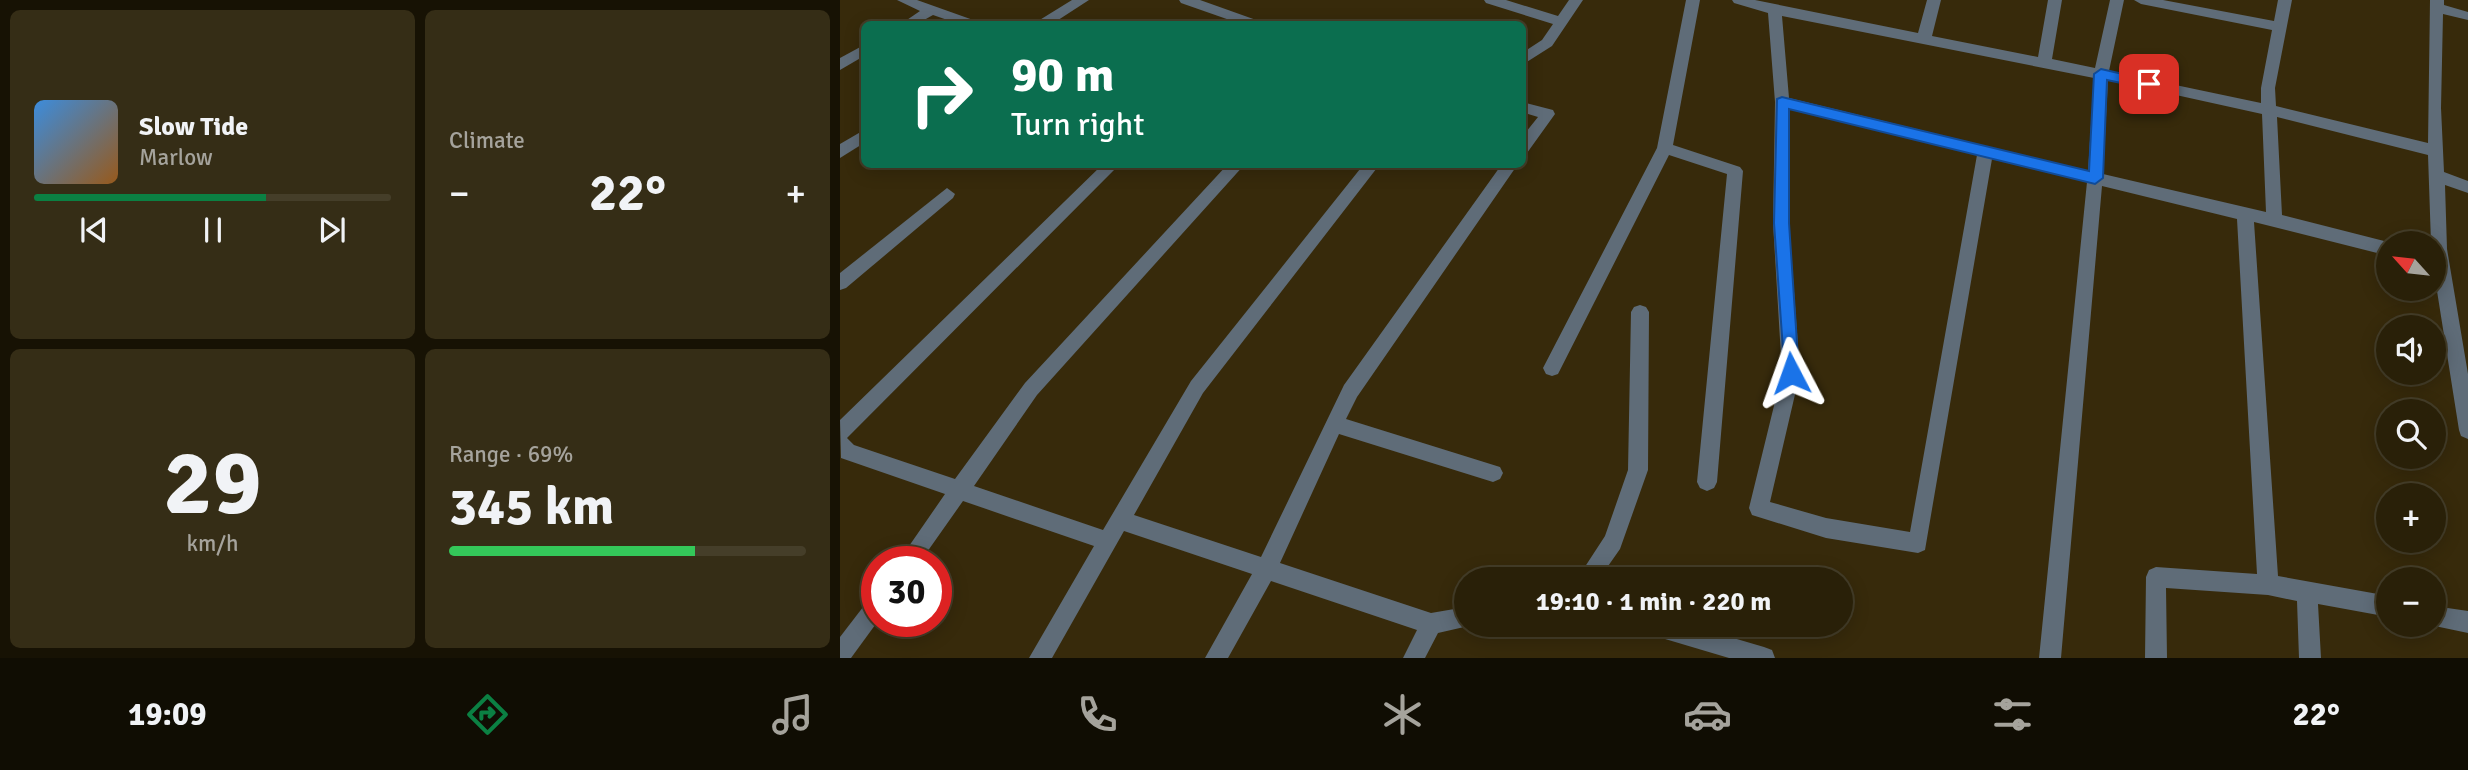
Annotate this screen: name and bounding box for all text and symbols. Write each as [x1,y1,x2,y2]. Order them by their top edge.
text: 90 m [1011,45,1114,105]
icon: right [896,49,987,140]
pin [2119,54,2179,114]
icon: arrive [2130,65,2168,103]
text: Turn right [1011,105,1144,144]
text: Slow Tide [139,111,248,143]
text: Climate [449,126,525,155]
text: Marlow [139,143,213,172]
text: 22° [589,161,666,225]
text: − [449,170,470,217]
text: + [785,170,806,217]
icon: previous [75,211,113,249]
icon: pause [194,211,232,249]
icon: next [313,211,351,249]
north arrow [2376,231,2446,301]
map controls [2376,231,2446,637]
button: sound [2376,315,2446,385]
position arrow [1754,336,1828,410]
button: search [2376,399,2446,469]
text: 29 [163,427,262,540]
text: Range · 69% [449,440,573,469]
text: 345 km [449,475,614,539]
button: + [2376,483,2446,553]
text: km/h [186,529,239,558]
speed limit sign: 30 [861,546,952,637]
button: − [2376,567,2446,637]
text: 19:10 · 1 min · 220 m [1536,586,1771,618]
icon: directions [463,690,512,739]
icon: music [768,690,817,739]
icon: phone [1073,690,1122,739]
icon: climate [1378,690,1427,739]
icon: car [1683,690,1732,739]
icon: filters [1988,690,2037,739]
text: 19:09 [128,695,207,734]
text: 22° [2293,695,2340,734]

